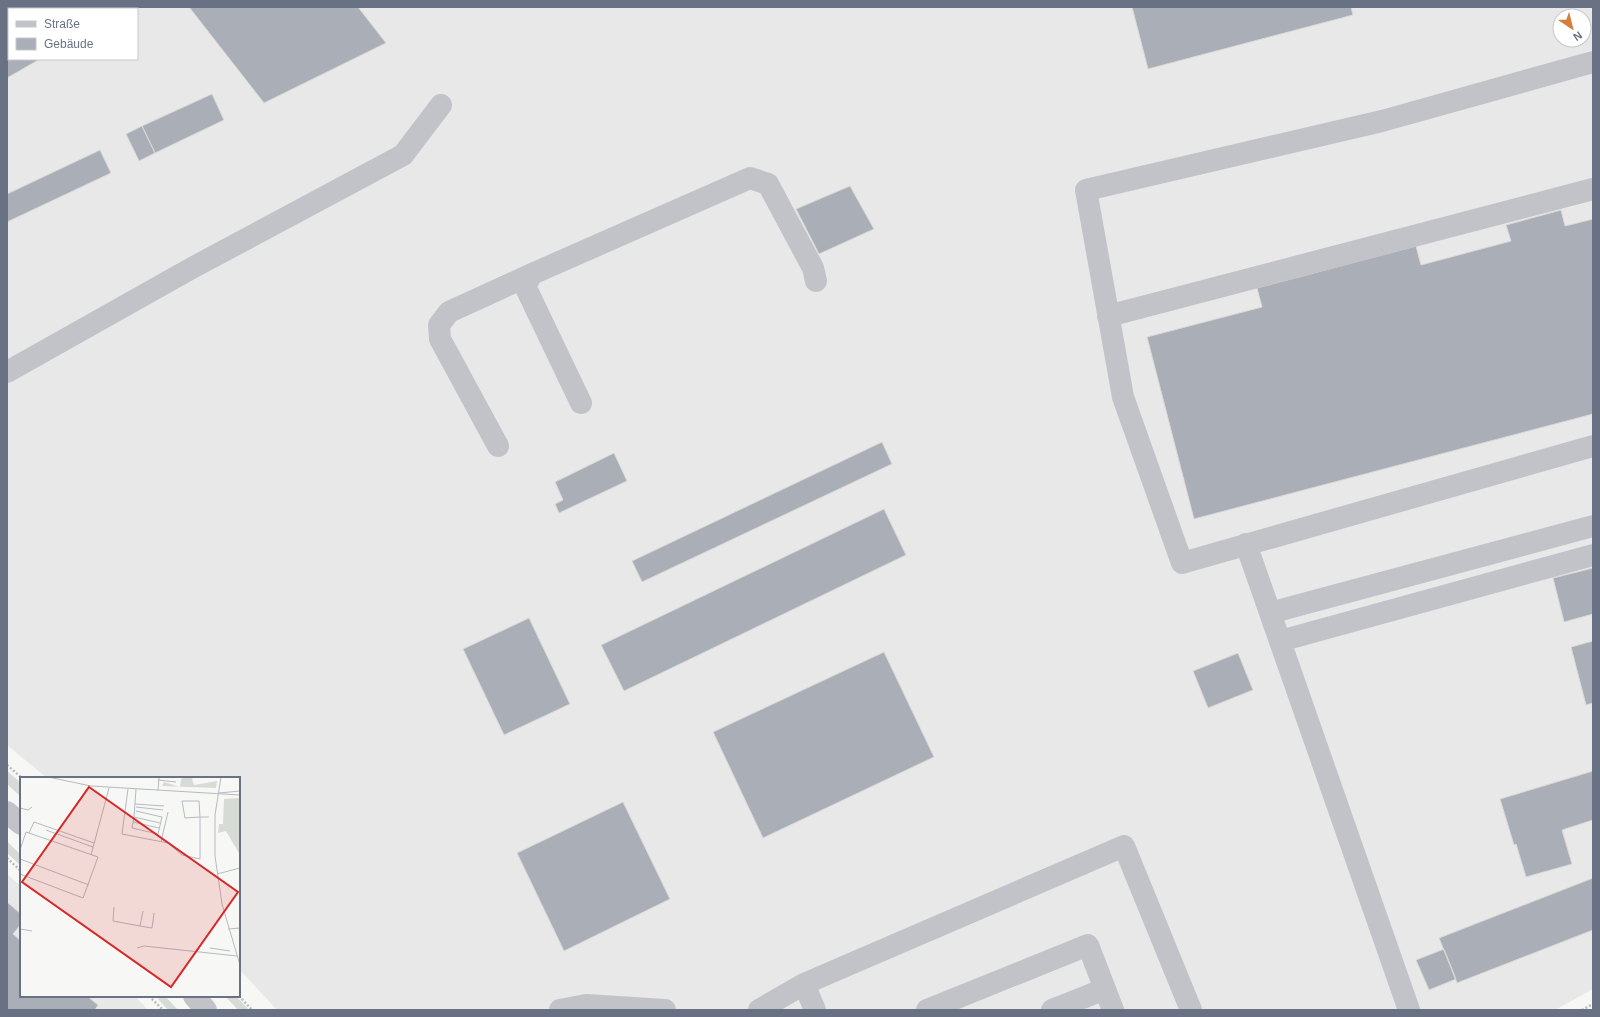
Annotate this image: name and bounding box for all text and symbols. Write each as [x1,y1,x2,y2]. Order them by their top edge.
legend [8,8,138,60]
north arrow [1552,8,1592,48]
text: Straße [44,17,80,31]
text: N [1571,29,1584,43]
text: Gebäude [44,37,94,51]
inset map [20,777,240,997]

